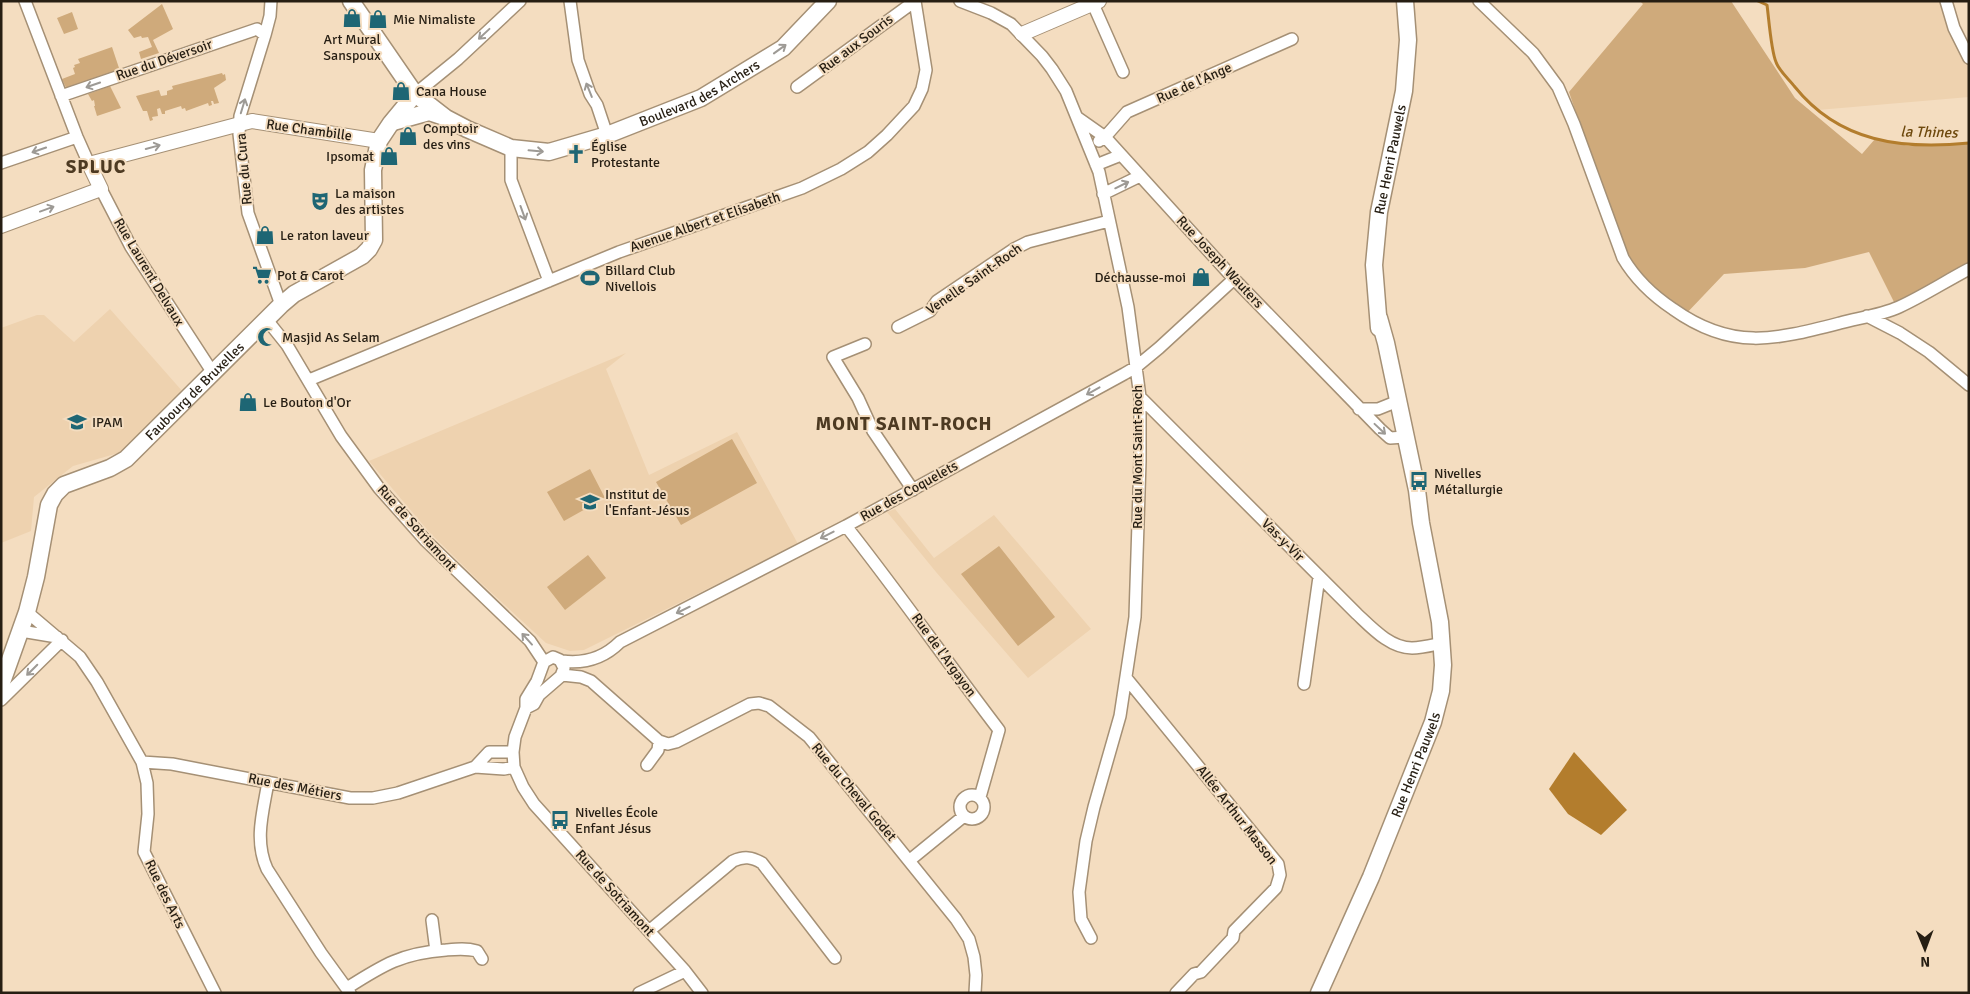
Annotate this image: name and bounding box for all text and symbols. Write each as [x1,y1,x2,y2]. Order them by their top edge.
shop icon: Art Mural Sanspoux [341,7,363,29]
shop icon: Mie Nimaliste [367,8,389,30]
place label: Mie Nimaliste [393,11,476,28]
street label: Rue aux Souris [816,11,896,77]
one-way arrow [478,28,491,40]
place label: Art Mural Sanspoux [323,31,381,64]
street label: Rue du Déversoir [114,35,215,84]
one-way arrow [773,44,787,54]
street label: Boulevard des Archers [637,56,763,130]
street label: Rue de l'Ange [1154,59,1234,107]
one-way arrow [85,80,101,90]
shop icon: Cana House [390,80,412,102]
place label: Cana House [416,83,487,100]
one-way arrow [584,83,593,98]
one-way arrow [239,98,249,114]
street label: Rue Henri Pauwels [1370,103,1409,216]
street label: Rue Chambille [265,116,353,144]
place label: Comptoir des vins [423,120,479,153]
water label: la Thines [1900,123,1959,142]
shop icon: Comptoir des vins [397,125,419,147]
street label: Rue du Cura [232,132,256,206]
place label: Église Protestante [591,138,660,171]
one-way arrow [145,141,161,151]
church icon: Église Protestante [565,143,587,165]
shop icon: Ipsomat [378,145,400,167]
one-way arrow [32,146,47,155]
one-way arrow [528,146,544,156]
place label: Ipsomat [326,148,374,165]
district label: SPLUC [66,155,126,179]
one-way arrow [1114,180,1129,190]
place label: La maison des artistes [335,185,404,218]
street label: Avenue Albert et Elisabeth [627,188,783,256]
theatre icon: La maison des artistes [309,190,331,212]
one-way arrow [39,204,54,213]
one-way arrow [519,204,528,220]
street label: Rue Joseph Wauters [1173,212,1267,312]
street label: Rue Laurent Delvaux [110,215,188,329]
shop icon: Le raton laveur [254,224,276,246]
place label: Le raton laveur [280,227,370,244]
street label: Venelle Saint-Roch [923,240,1025,318]
place label: Billard Club Nivellois [605,262,675,295]
supermarket icon: Pot & Carot [251,264,273,286]
shop icon: Déchausse-moi [1190,266,1212,288]
place label: Pot & Carot [277,267,344,284]
sports icon: Billard Club Nivellois [579,267,601,289]
place label: Déchausse-moi [1095,269,1186,286]
mosque icon: Masjid As Selam [256,326,278,348]
place label: Masjid As Selam [282,329,380,346]
street label: Faubourg de Bruxelles [142,338,247,444]
street label: Rue du Mont Saint-Roch [1129,385,1146,529]
one-way arrow [1086,387,1101,396]
shop icon: Le Bouton d'Or [237,391,259,413]
place label: Le Bouton d'Or [263,394,352,411]
school or university icon: IPAM [66,411,88,433]
district label: MONT SAINT-ROCH [815,412,993,436]
place label: IPAM [92,414,123,431]
one-way arrow [1374,423,1386,435]
street label: Rue des Coquelets [857,457,961,525]
place label: Nivelles Métallurgie [1434,465,1503,498]
bus stop icon: Nivelles Métallurgie [1408,470,1430,492]
street label: Rue de Sotriamont [374,481,460,575]
place label: Institut de l'Enfant-Jésus [605,486,689,519]
school or university icon: Institut de l'Enfant-Jésus [579,491,601,513]
street label: Vas-y-Vir [1258,515,1309,566]
one-way arrow [820,531,835,541]
one-way arrow [676,606,691,616]
street label: Rue de l'Argayon [908,610,980,700]
one-way arrow [521,633,533,646]
one-way arrow [26,664,38,676]
street label: Rue Henri Pauwels [1387,710,1444,820]
street label: Rue du Cheval Godet [808,739,900,845]
street label: Allée Arthur Masson [1193,762,1281,868]
street label: Rue des Métiers [247,770,343,804]
place label: Nivelles École Enfant Jésus [575,804,658,837]
bus stop icon: Nivelles École Enfant Jésus [549,809,571,831]
street label: Rue de Sotriamont [572,846,658,940]
street label: Rue des Arts [141,857,189,931]
north arrow [1900,924,1950,974]
text: N [1920,953,1930,970]

